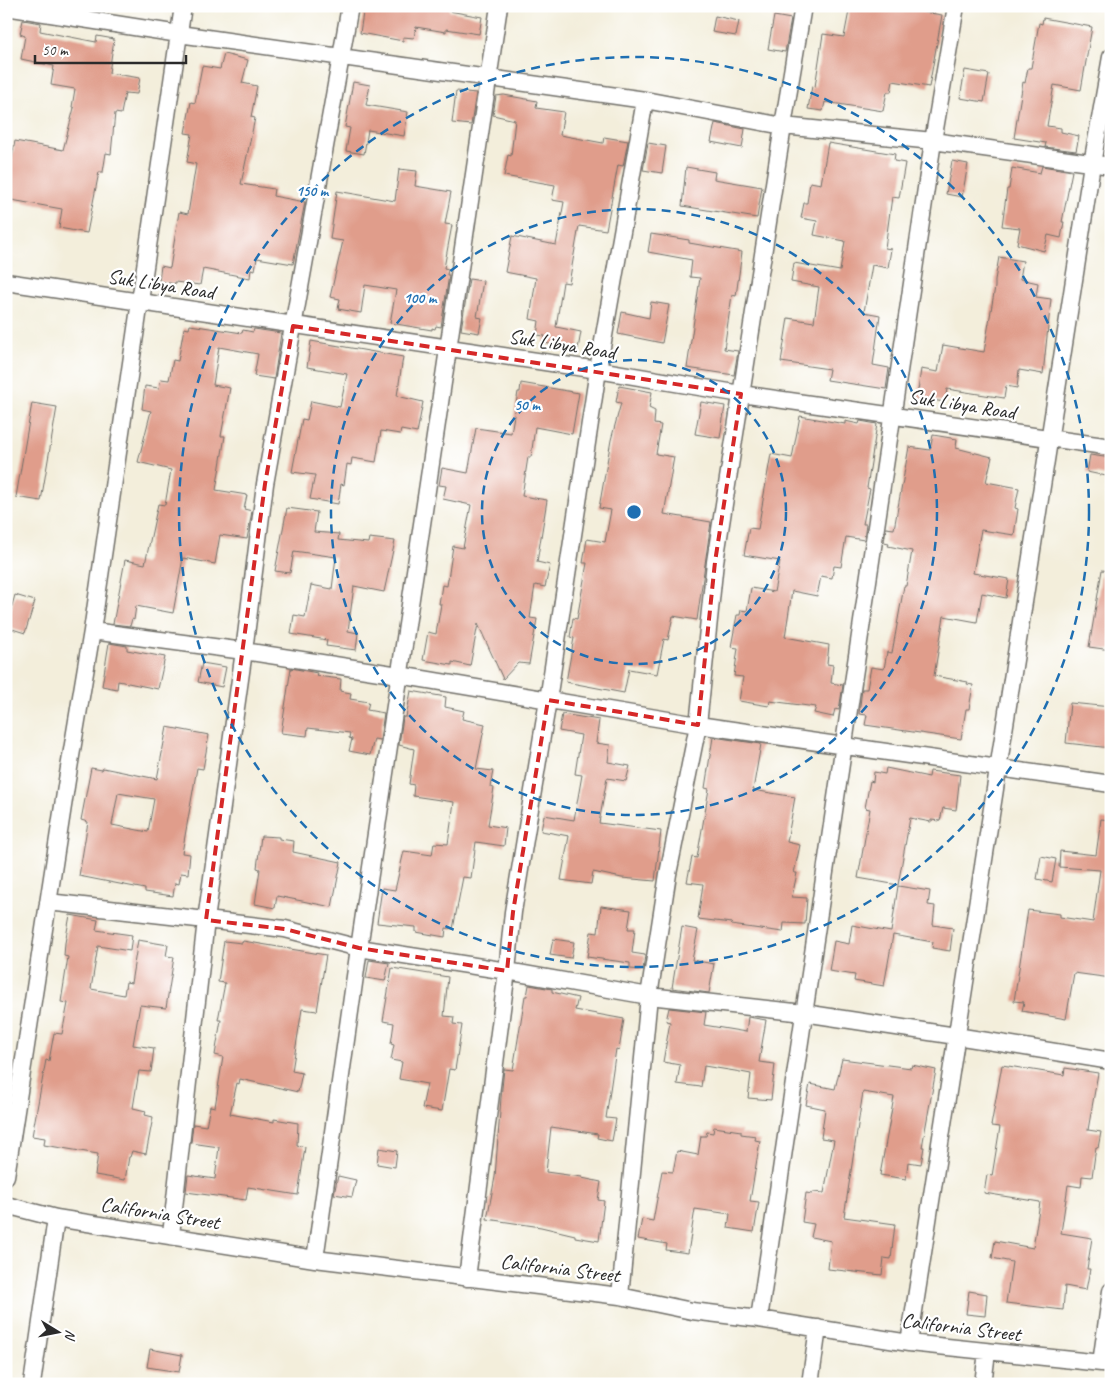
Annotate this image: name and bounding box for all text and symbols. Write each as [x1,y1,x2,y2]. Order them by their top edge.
scale bar [35,32,186,64]
text: 50 m [42,41,69,60]
text: 150 m [296,182,330,201]
street label: Suk Libya Road [106,263,220,306]
text: 100 m [404,289,438,308]
street label: Suk Libya Road [507,323,621,366]
street label: Suk Libya Road [907,383,1021,426]
text: 50 m [514,396,541,415]
centre of rings [625,503,643,521]
street label: California Street [99,1191,223,1236]
street label: California Street [499,1248,623,1288]
street label: California Street [900,1307,1024,1347]
north arrow [32,1308,82,1358]
text: N [61,1328,79,1342]

